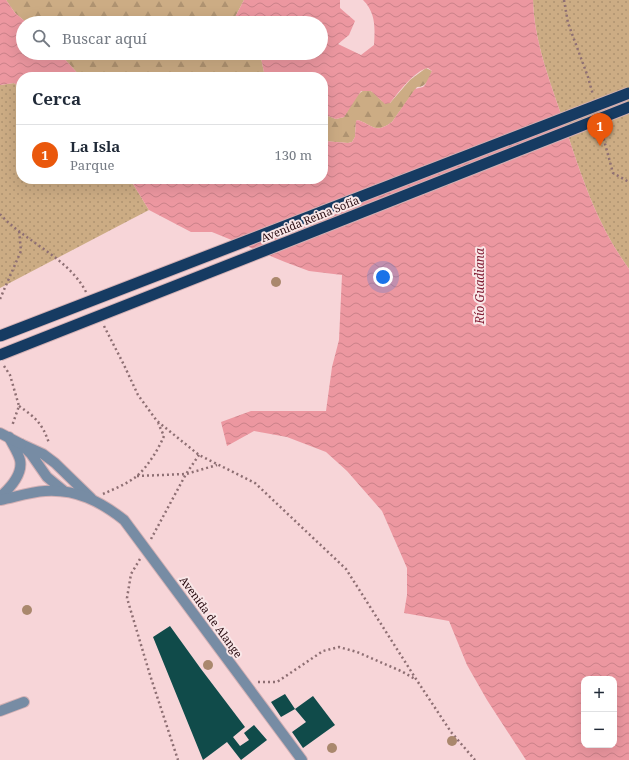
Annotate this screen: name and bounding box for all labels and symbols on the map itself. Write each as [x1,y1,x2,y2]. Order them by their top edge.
pin: 1 [587,113,613,146]
street label: Avenida Reina Sofía [258,192,361,245]
water label: Río Guadiana [471,248,488,325]
your location [373,267,393,287]
street label: Avenida de Alange [177,573,246,661]

